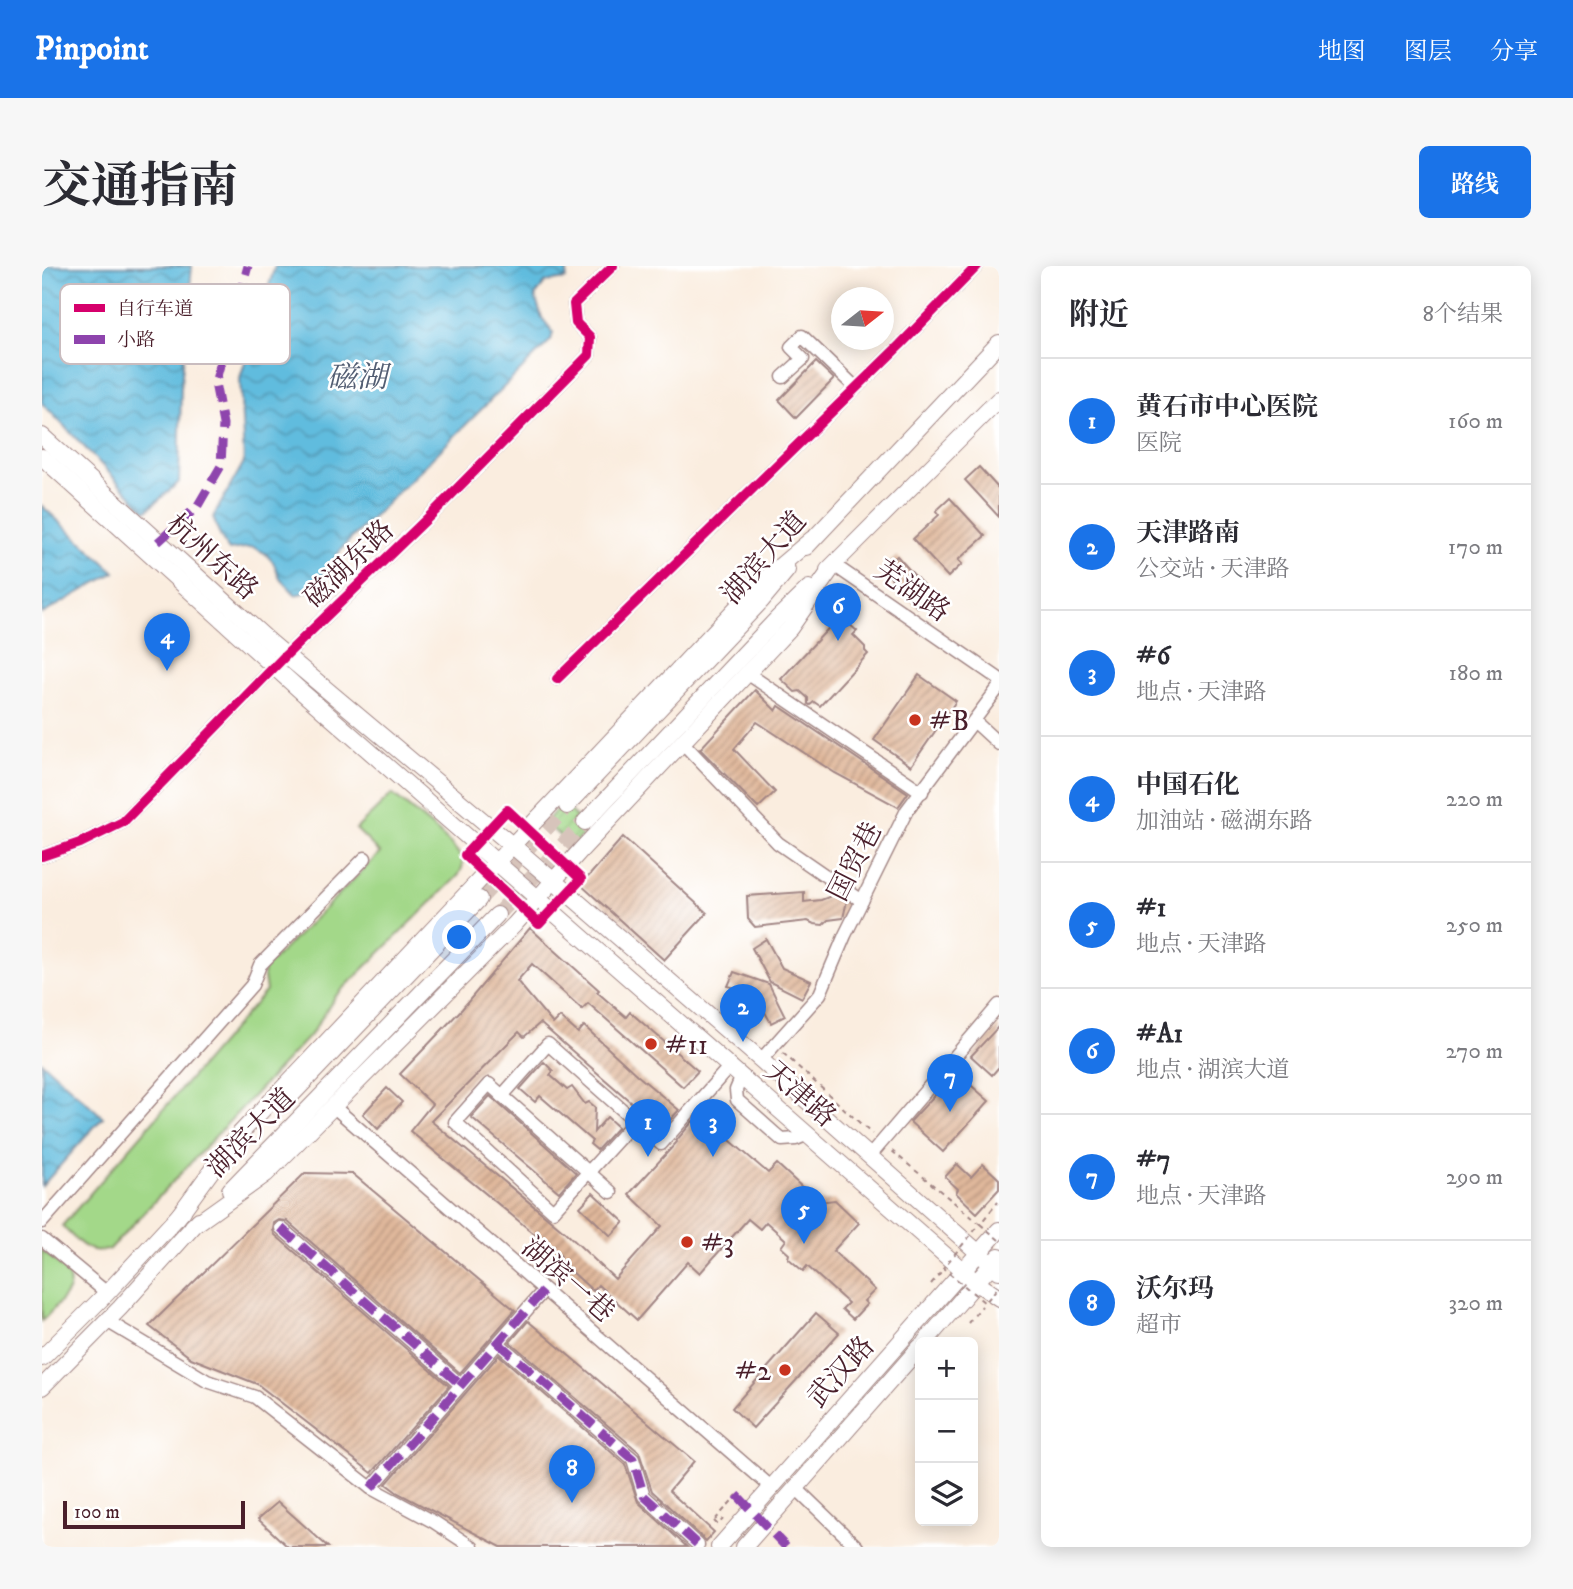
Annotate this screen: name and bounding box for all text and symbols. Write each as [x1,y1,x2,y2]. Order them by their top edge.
text: Pinpoint [35,29,149,70]
text: 地图 [1318,37,1366,67]
text: 图层 [1404,37,1452,67]
text: 分享 [1490,37,1538,67]
button: 路线 [1419,146,1531,218]
text: 交通指南 [42,157,238,219]
legend [60,284,290,364]
north arrow [831,287,894,350]
text: 附近 [1069,297,1129,334]
text: 自行车道 [117,298,193,321]
text: 8个结果 [1422,300,1503,329]
text: 小路 [117,329,155,352]
water label: 磁湖 [327,360,392,397]
text: 黄石市中心医院 [1136,391,1318,424]
text: 1 [1088,407,1096,436]
text: 160 m [1448,407,1503,436]
text: 医院 [1136,429,1182,458]
street label: 湖滨大道 [714,504,814,612]
street label: 杭州东路 [159,507,265,608]
street label: 磁湖东路 [297,513,401,616]
text: 天津路南 [1136,517,1240,550]
text: 2 [1086,533,1098,562]
text: 170 m [1448,533,1503,562]
street label: 芜湖路 [868,553,957,630]
text: 公交站 · 天津路 [1136,555,1289,584]
pin: 6 [815,583,861,641]
pin: 4 [144,613,190,671]
text: #6 [1136,640,1170,673]
text: 3 [1088,659,1096,688]
text: 180 m [1448,659,1503,688]
text: 地点 · 天津路 [1136,678,1266,707]
place label: #B [929,704,969,739]
marker: #B [907,712,923,728]
text: 中国石化 [1136,769,1240,802]
text: 4 [1085,785,1099,814]
text: 220 m [1446,785,1503,814]
text: 加油站 · 磁湖东路 [1136,807,1312,836]
street label: 国贸巷 [821,816,890,907]
text: #1 [1136,892,1166,925]
text: 5 [1086,911,1098,940]
text: 250 m [1446,911,1503,940]
your location [442,920,476,954]
text: 地点 · 天津路 [1136,930,1266,959]
pin: 2 [720,984,766,1042]
text: #A1 [1136,1018,1183,1051]
place label: #11 [665,1028,708,1063]
marker: #11 [643,1036,659,1052]
text: 6 [1086,1037,1098,1066]
text: 270 m [1446,1037,1503,1066]
street label: 天津路 [757,1053,843,1135]
pin: 7 [927,1054,973,1112]
text: 地点 · 湖滨大道 [1136,1056,1289,1085]
street label: 湖滨大道 [199,1081,303,1185]
pin: 1 [625,1099,671,1157]
pin: 3 [690,1099,736,1157]
text: #7 [1136,1144,1171,1177]
text: 7 [1086,1163,1098,1192]
text: 290 m [1446,1163,1503,1192]
text: 地点 · 天津路 [1136,1182,1266,1211]
pin: 5 [781,1186,827,1244]
place label: #3 [701,1226,734,1261]
street label: 湖滨一巷 [514,1230,622,1330]
marker: #3 [679,1234,695,1250]
text: 沃尔玛 [1136,1273,1214,1306]
text: 8 [1086,1289,1098,1318]
text: 320 m [1449,1289,1503,1318]
text: 超市 [1136,1311,1182,1340]
street label: 武汉路 [800,1329,882,1415]
map controls [915,1337,978,1526]
button: + [915,1337,978,1400]
place label: #2 [735,1354,771,1389]
marker: #2 [777,1362,793,1378]
button: − [915,1400,978,1463]
pin: 8 [549,1445,595,1503]
button: layers [915,1463,978,1526]
scale bar [63,1498,245,1530]
text: 100 m [74,1501,120,1524]

